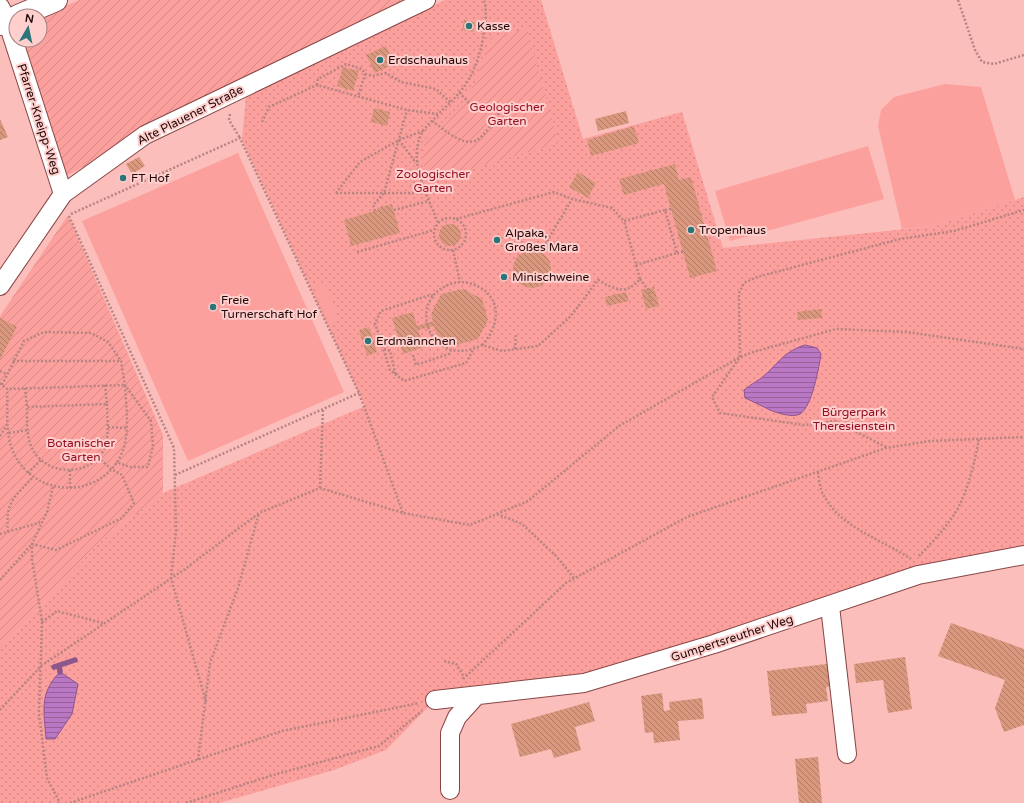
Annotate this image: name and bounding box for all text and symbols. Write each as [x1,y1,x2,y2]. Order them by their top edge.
north arrow [8,8,48,48]
text: N [24,12,35,26]
place label: Kasse [477,19,510,33]
marker: Kasse [464,21,474,31]
place label: Erdschauhaus [388,53,468,67]
marker: Erdschauhaus [375,55,385,65]
street label: Pfarrer-Kneipp-Weg [14,62,64,176]
street label: Alte Plauener Straße [135,82,245,148]
park label: Geologischer Garten [470,100,545,128]
park label: Zoologischer Garten [396,167,470,195]
place label: FT Hof [131,171,170,185]
marker: FT Hof [118,173,128,183]
place label: Tropenhaus [699,223,766,237]
marker: Tropenhaus [686,225,696,235]
place label: Alpaka, Großes Mara [505,226,578,254]
marker: Alpaka, Großes Mara [492,235,502,245]
place label: Minischweine [512,270,590,284]
marker: Minischweine [499,272,509,282]
place label: Freie Turnerschaft Hof [221,293,318,321]
marker: Freie Turnerschaft Hof [208,302,218,312]
place label: Erdmännchen [376,334,456,348]
marker: Erdmännchen [363,336,373,346]
park label: Bürgerpark Theresienstein [813,405,895,433]
park label: Botanischer Garten [47,436,115,464]
street label: Gumpertsreuther Weg [669,612,795,664]

